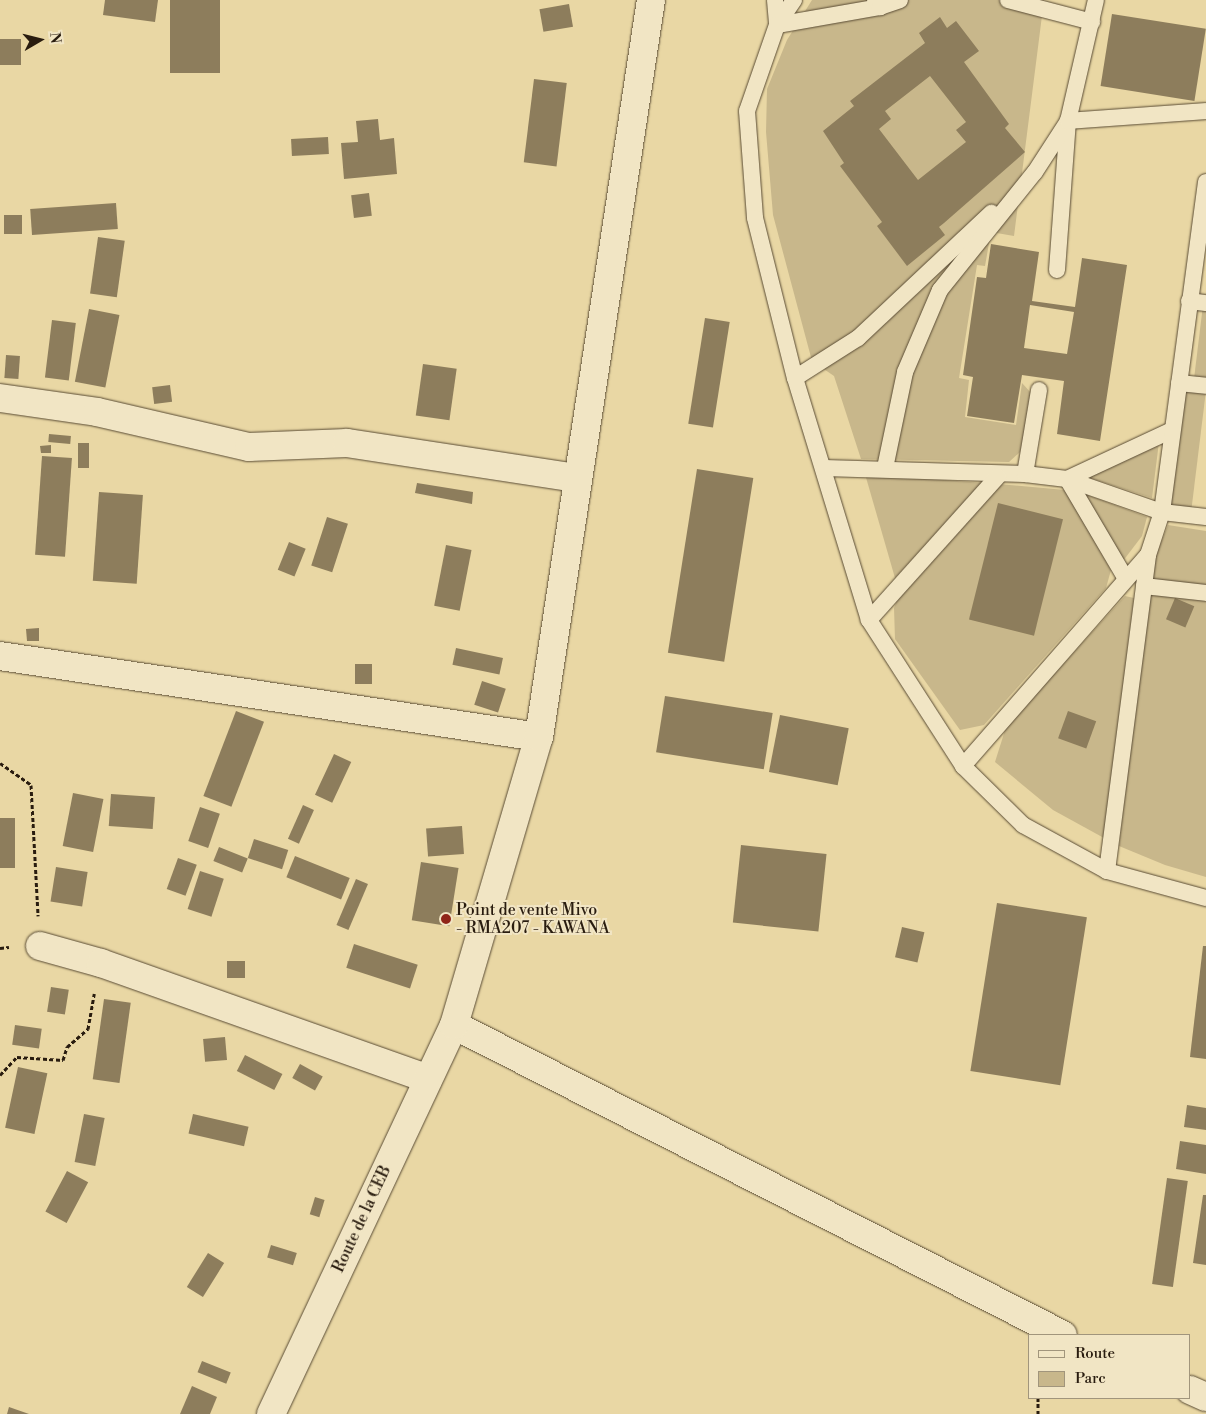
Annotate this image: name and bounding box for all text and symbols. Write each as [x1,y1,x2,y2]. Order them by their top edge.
north arrow [15,15,65,65]
text: N [45,31,65,45]
place label: Point de vente Mivo - RMA207 - KAWANA [456,900,610,938]
marker: Point de vente Mivo - RMA207 - KAWANA [440,913,452,925]
street label: Route de la CEB [329,1162,395,1276]
legend [1028,1334,1191,1399]
text: Route [1075,1344,1115,1363]
text: Parc [1075,1369,1106,1388]

